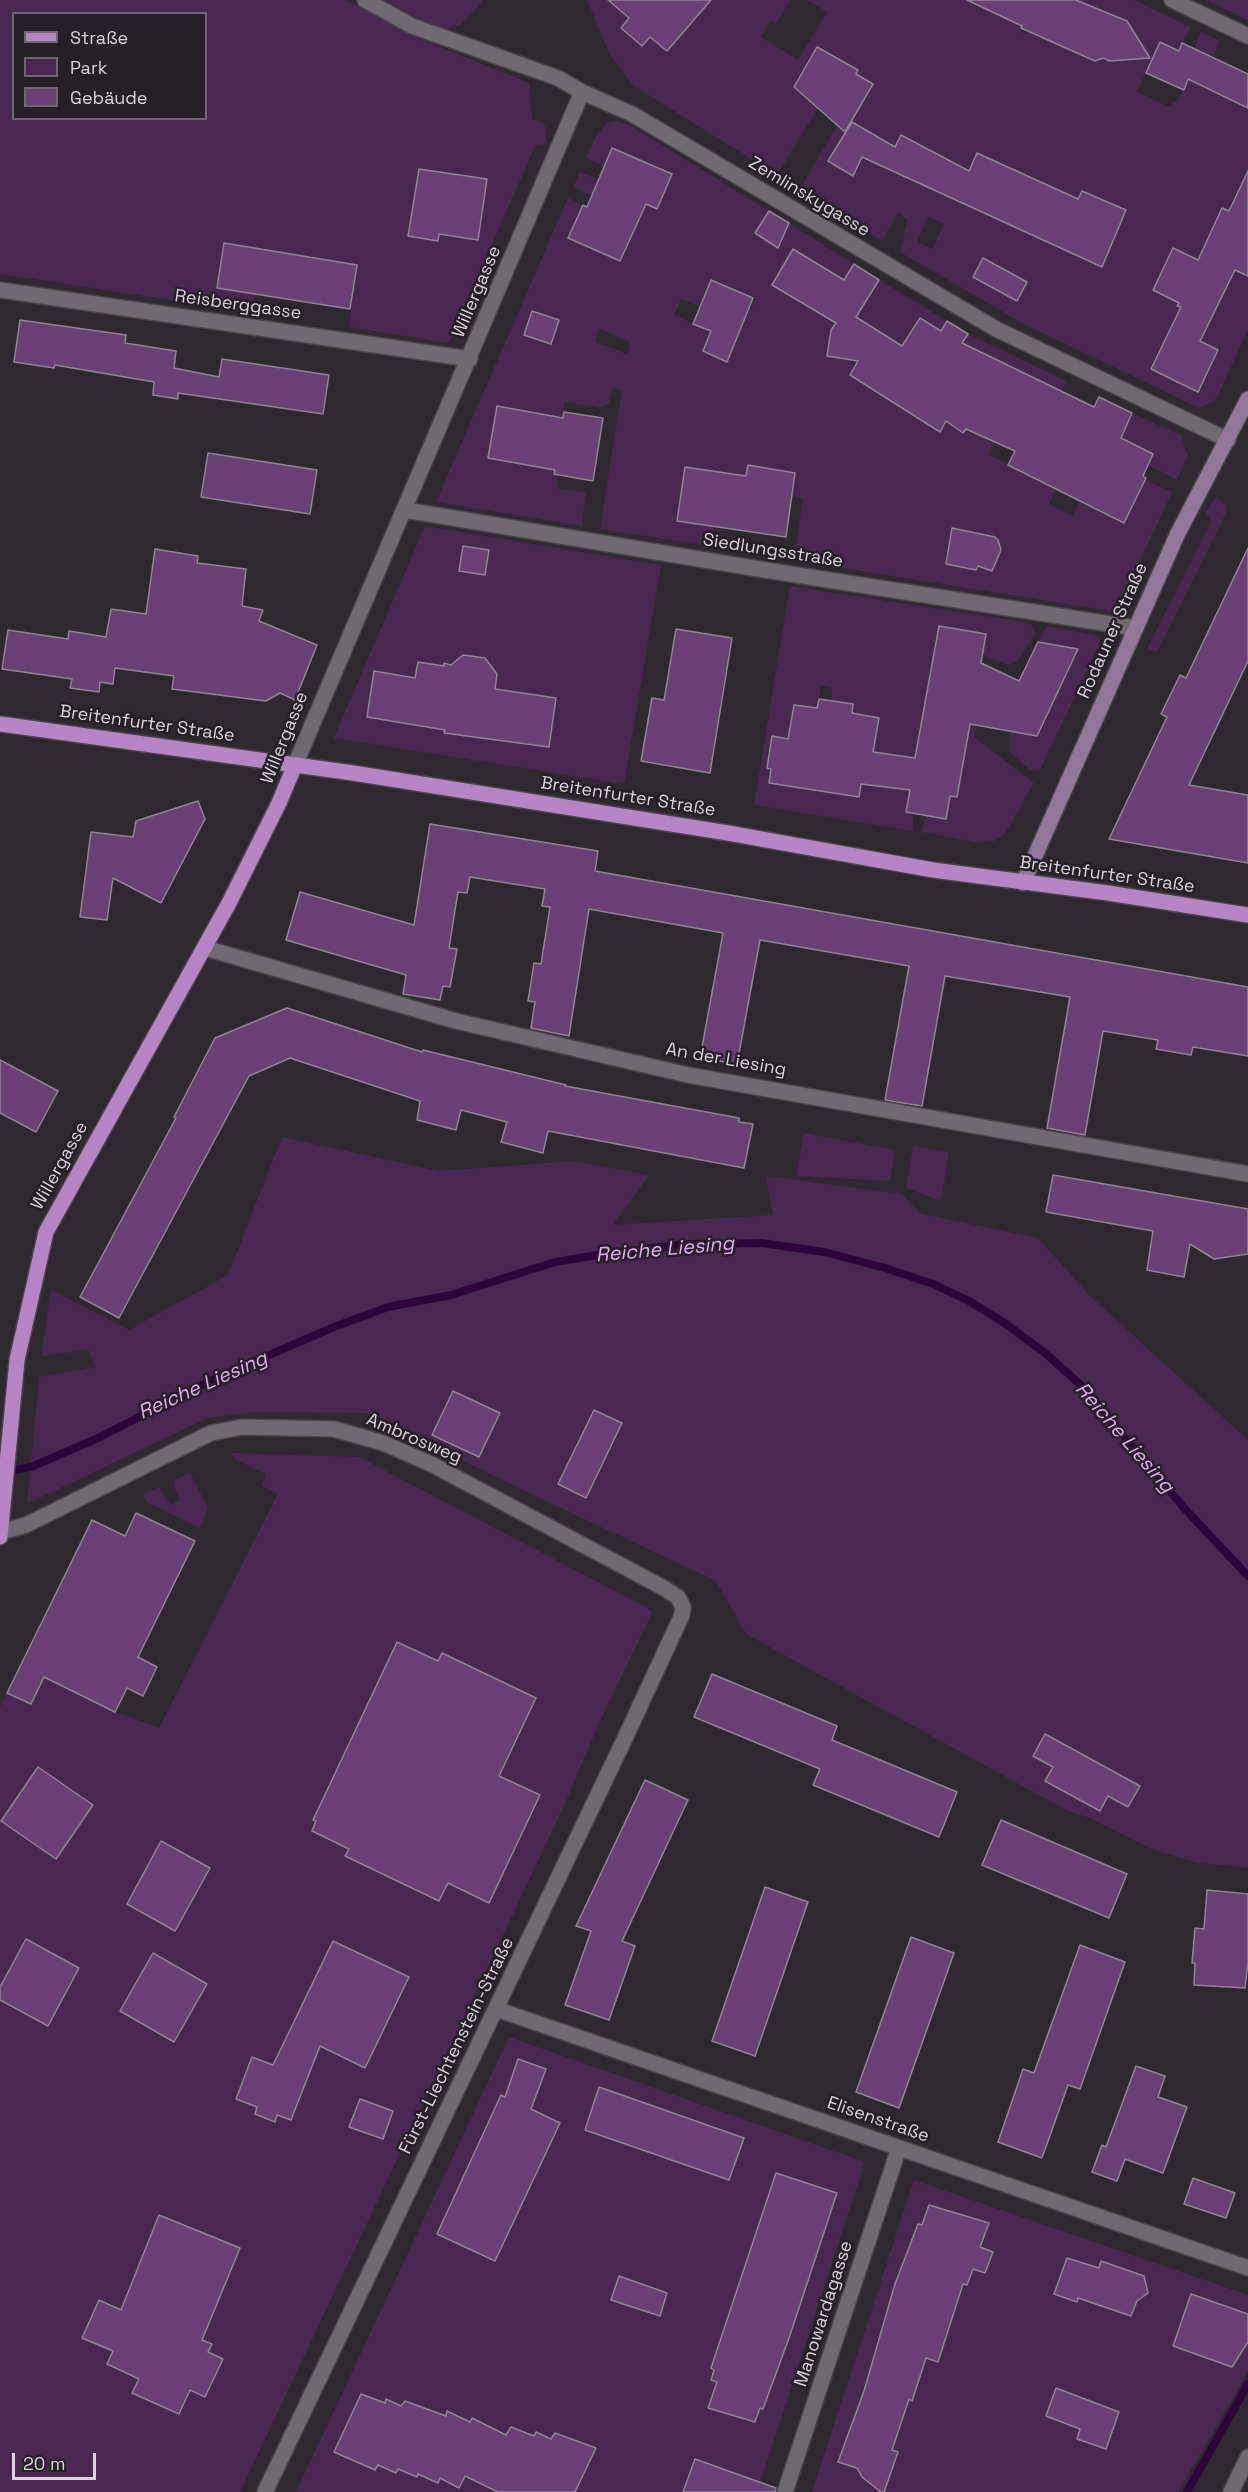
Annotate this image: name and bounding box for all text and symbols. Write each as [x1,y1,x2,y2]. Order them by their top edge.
legend [12,12,207,120]
text: Straße [70,26,128,49]
text: Park [70,56,107,79]
text: Gebäude [70,86,148,109]
street label: Zemlinskygasse [744,152,874,242]
street label: Willergasse [448,243,506,341]
street label: Reisberggasse [173,285,303,325]
street label: Siedlungsstraße [701,529,845,573]
street label: Rodauner Straße [1073,560,1153,702]
street label: Willergasse [257,689,313,787]
street label: Breitenfurter Straße [58,701,236,747]
street label: Breitenfurter Straße [539,773,717,821]
street label: Breitenfurter Straße [1018,852,1196,898]
street label: An der Liesing [664,1039,788,1081]
street label: Willergasse [27,1118,93,1214]
water label: Reiche Liesing [595,1232,735,1268]
water label: Reiche Liesing [135,1347,271,1425]
water label: Reiche Liesing [1069,1378,1179,1498]
street label: Ambrosweg [363,1409,465,1469]
street label: Fürst-Liechtenstein-Straße [395,1934,519,2158]
street label: Elisenstraße [824,2092,932,2148]
street label: Manowardagasse [790,2238,858,2390]
scale bar [15,2441,99,2479]
text: 20 m [23,2452,66,2475]

